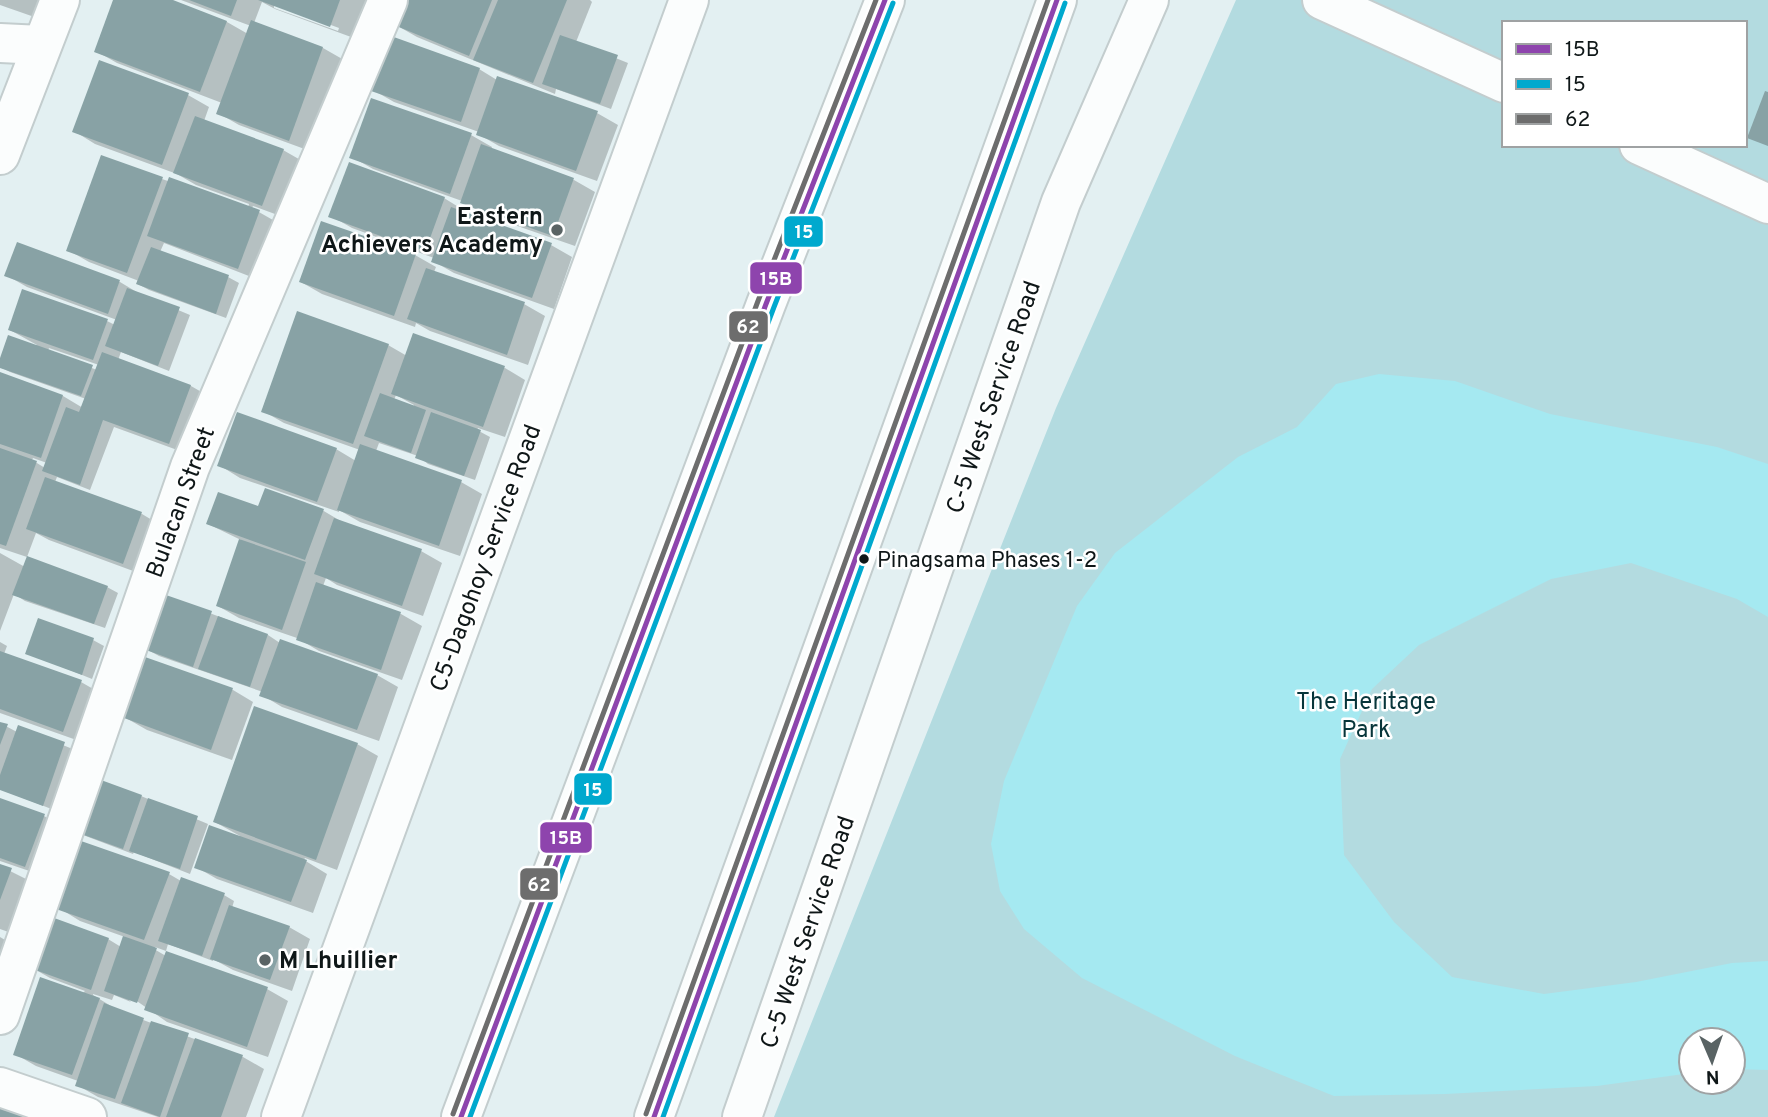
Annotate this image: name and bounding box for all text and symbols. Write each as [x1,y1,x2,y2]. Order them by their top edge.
legend [1502,21,1747,147]
text: 15B [1565,37,1600,64]
text: 15 [1565,72,1586,99]
text: 62 [1565,107,1590,134]
place label: Eastern Achievers Academy [321,203,543,261]
line badge: 15 [783,215,824,248]
text: 15 [794,221,814,245]
marker: Eastern Achievers Academy [549,222,565,238]
line badge: 15B [749,261,803,295]
text: 15B [760,268,792,292]
street label: C-5 West Service Road [941,277,1049,518]
line badge: 62 [728,310,769,343]
text: 62 [736,316,760,340]
street label: C5-Dagohoy Service Road [425,421,549,696]
street label: Bulacan Street [141,423,223,582]
place label: Pinagsama Phases 1-2 [877,548,1097,575]
marker: Pinagsama Phases 1-2 [857,552,871,566]
park label: The Heritage Park [1296,688,1436,746]
line badge: 15 [573,772,613,806]
text: 15 [583,779,603,803]
street label: C-5 West Service Road [755,812,863,1053]
line badge: 15B [539,821,593,854]
text: 15B [550,827,582,851]
line badge: 62 [519,867,559,901]
text: 62 [527,874,551,898]
place label: M Lhuillier [279,947,397,977]
marker: M Lhuillier [257,952,273,968]
north arrow [1677,1026,1747,1096]
text: N [1705,1064,1720,1088]

